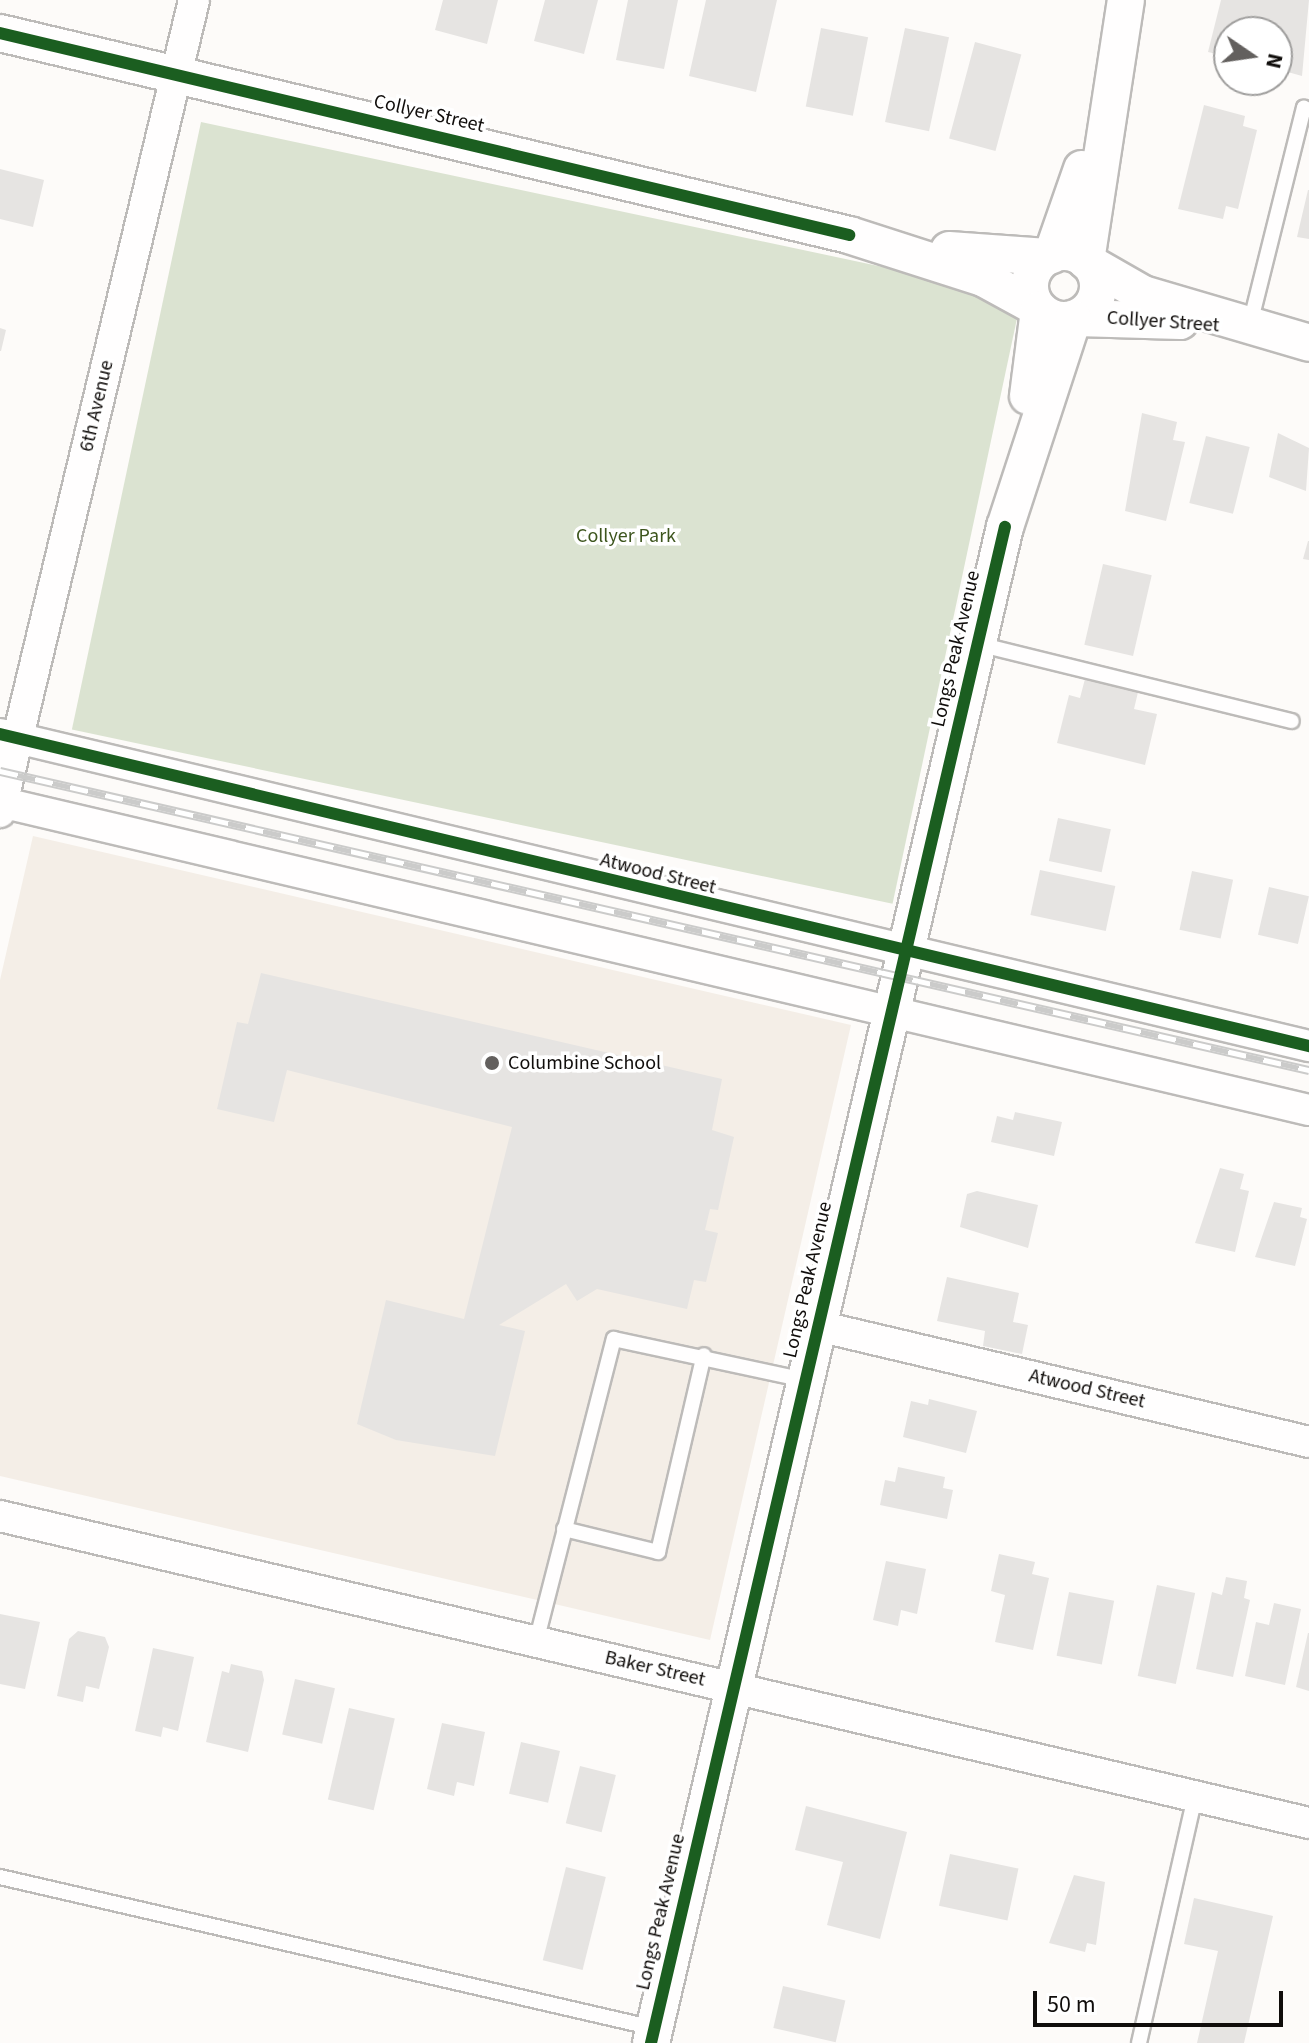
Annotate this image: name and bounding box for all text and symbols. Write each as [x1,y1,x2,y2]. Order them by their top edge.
north arrow [1213,16,1293,96]
text: N [1257,50,1292,72]
street label: Collyer Street [371,90,487,138]
street label: Collyer Street [1106,306,1220,338]
street label: 6th Avenue [75,358,119,454]
park label: Collyer Park [576,524,676,548]
street label: Longs Peak Avenue [926,568,986,730]
street label: Atwood Street [598,848,718,900]
place label: Columbine School [508,1051,661,1075]
marker: Columbine School [483,1054,501,1072]
street label: Longs Peak Avenue [778,1199,838,1361]
street label: Atwood Street [1027,1364,1147,1414]
street label: Baker Street [602,1646,708,1692]
street label: Longs Peak Avenue [631,1831,691,1993]
scale bar [1037,1975,1287,2025]
text: 50 m [1047,1987,1096,2022]

